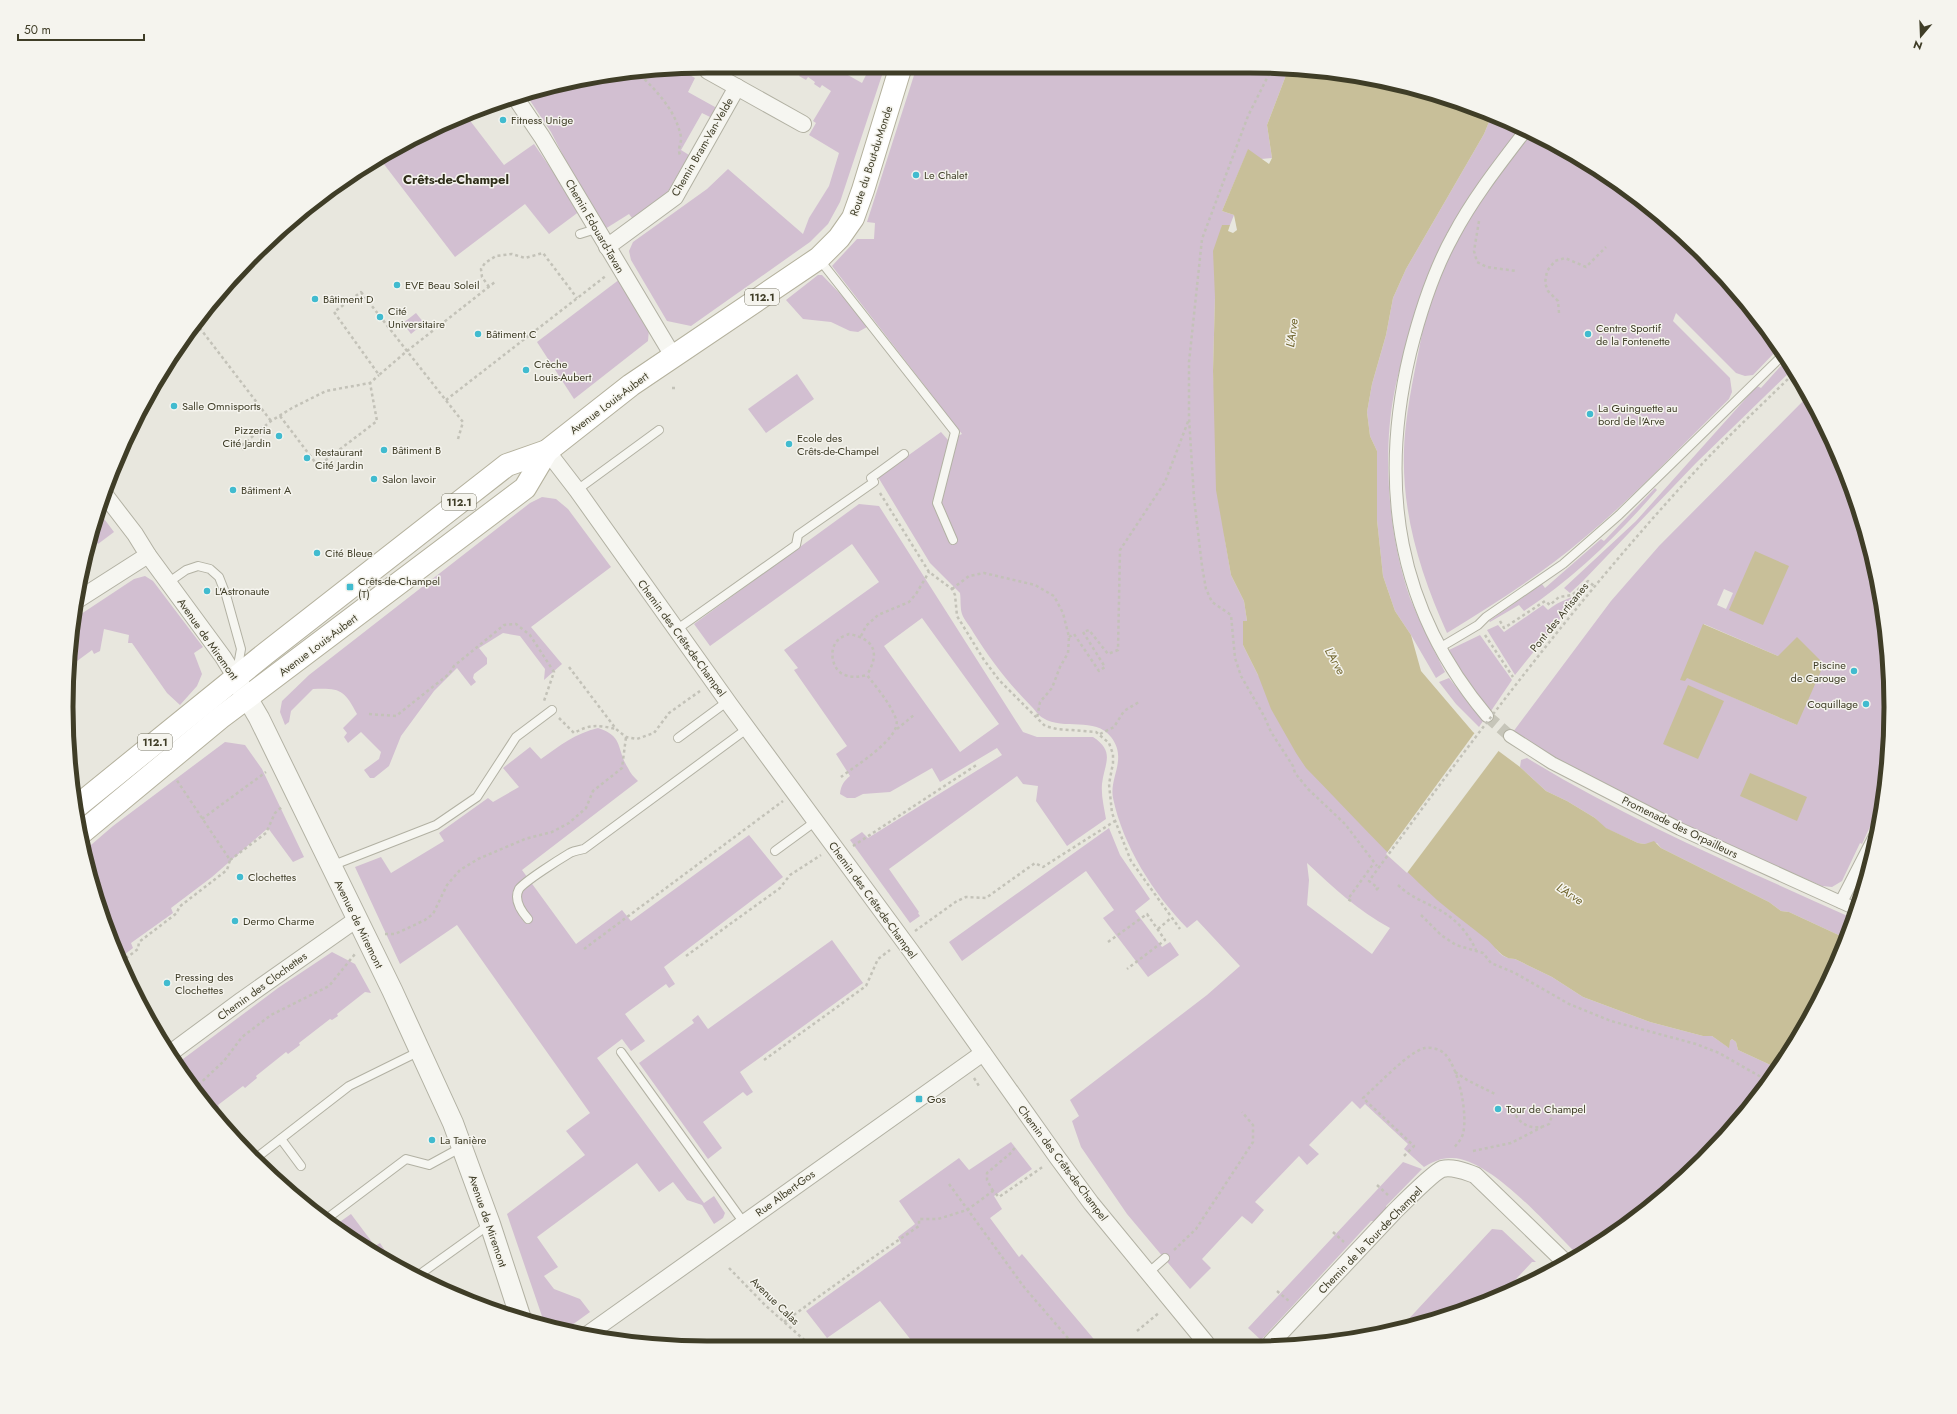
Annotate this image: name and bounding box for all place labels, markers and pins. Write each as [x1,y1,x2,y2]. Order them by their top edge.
place label: Fitness Unige [511,112,573,128]
marker: Fitness Unige [498,115,508,125]
place label: Le Chalet [924,167,968,183]
marker: Le Chalet [911,170,921,180]
place label: EVE Beau Soleil [405,277,479,293]
marker: EVE Beau Soleil [392,280,402,290]
place label: Bâtiment D [323,291,374,307]
marker: Bâtiment D [310,294,320,304]
place label: Cité Universitaire [388,303,445,332]
marker: Cité Universitaire [375,312,385,322]
place label: Centre Sportif de la Fontenette [1596,320,1670,349]
place label: Bâtiment C [486,326,536,342]
marker: Bâtiment C [473,329,483,339]
marker: Centre Sportif de la Fontenette [1583,329,1593,339]
place label: Crèche Louis-Aubert [534,356,592,385]
marker: Crèche Louis-Aubert [521,365,531,375]
place label: Salle Omnisports [182,398,261,414]
place label: La Guinguette au bord de l'Arve [1598,400,1678,429]
marker: Salle Omnisports [169,401,179,411]
marker: La Guinguette au bord de l'Arve [1585,409,1595,419]
place label: Pizzeria Cité Jardin [222,422,271,451]
place label: Ecole des Crêts-de-Champel [797,430,879,459]
marker: Pizzeria Cité Jardin [274,431,284,441]
marker: Ecole des Crêts-de-Champel [784,439,794,449]
place label: Bâtiment B [392,442,441,458]
place label: Restaurant Cité Jardin [315,444,364,473]
marker: Bâtiment B [379,445,389,455]
marker: Restaurant Cité Jardin [302,453,312,463]
place label: Salon lavoir [382,471,436,487]
marker: Salon lavoir [369,474,379,484]
place label: Bâtiment A [241,482,292,498]
marker: Bâtiment A [228,485,238,495]
place label: Cité Bleue [325,545,373,561]
marker: Cité Bleue [312,548,322,558]
place label: Crêts-de-Champel (T) [358,573,440,602]
marker: Crêts-de-Champel (T) [345,582,355,592]
place label: L'Astronaute [215,583,270,599]
marker: L'Astronaute [202,586,212,596]
place label: Piscine de Carouge [1791,657,1846,686]
marker: Piscine de Carouge [1849,666,1859,676]
place label: Coquillage [1807,696,1858,712]
marker: Coquillage [1861,699,1871,709]
place label: Clochettes [248,869,297,885]
marker: Clochettes [235,872,245,882]
place label: Dermo Charme [243,913,315,929]
marker: Dermo Charme [230,916,240,926]
place label: Pressing des Clochettes [175,969,234,998]
marker: Pressing des Clochettes [162,978,172,988]
place label: Gos [927,1091,947,1107]
marker: Gos [914,1094,924,1104]
place label: Tour de Champel [1506,1101,1586,1117]
marker: Tour de Champel [1493,1104,1503,1114]
place label: La Tanière [440,1132,487,1148]
marker: La Tanière [427,1135,437,1145]

